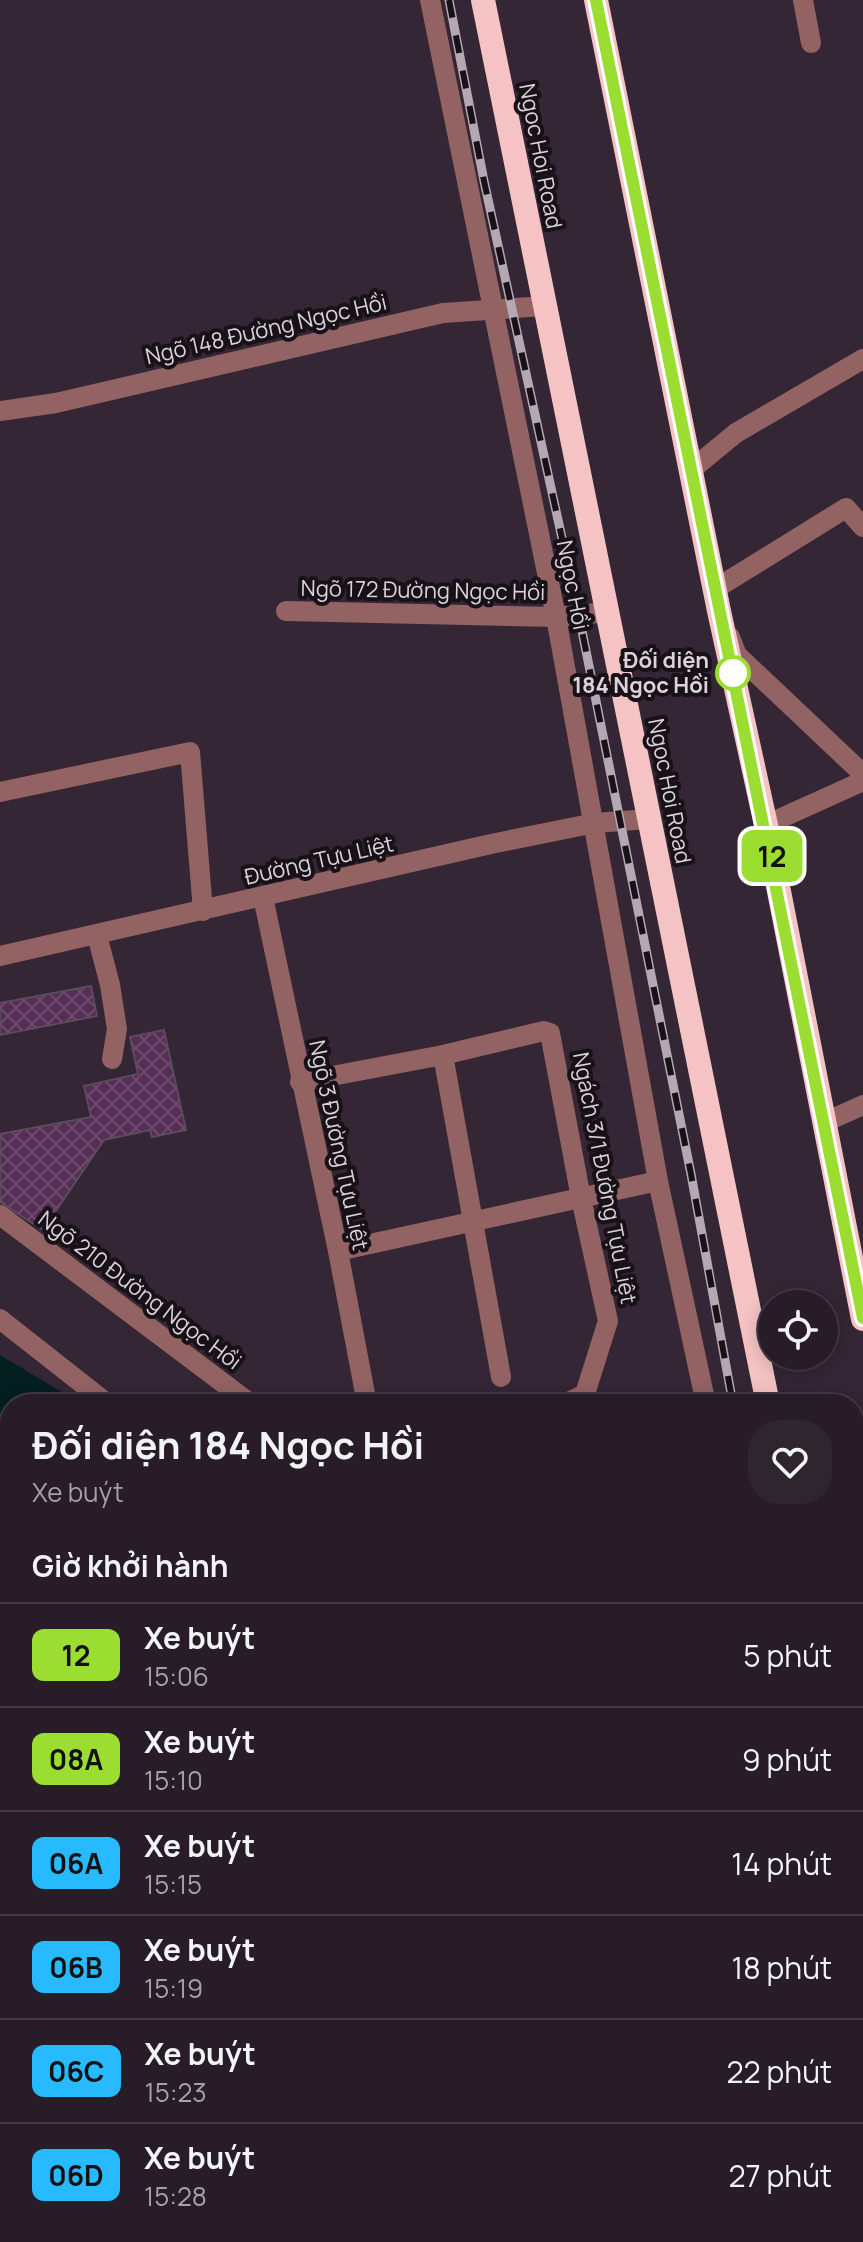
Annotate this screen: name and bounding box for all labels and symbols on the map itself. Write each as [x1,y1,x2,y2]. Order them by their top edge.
street label: Ngoc Hoi Road [512,81,570,231]
street label: Ngõ 148 Đường Ngọc Hồi [142,287,390,371]
street label: Ngọc Hồi [550,538,596,632]
street label: Ngõ 172 Đường Ngọc Hồi [300,573,546,607]
place label: Đối diện 184 Ngọc Hồi [572,645,709,700]
marker: Đối diện 184 Ngọc Hồi [716,656,750,690]
street label: Ngoc Hoi Road [641,716,699,866]
street label: Đường Tựu Liệt [241,828,397,892]
line badge: 12 [736,830,808,882]
street label: Ngõ 3 Đường Tựu Liệt [302,1037,376,1253]
street label: Ngách 3/1 Đường Tựu Liệt [566,1050,644,1307]
street label: Ngõ 210 Đường Ngọc Hồi [32,1204,248,1376]

